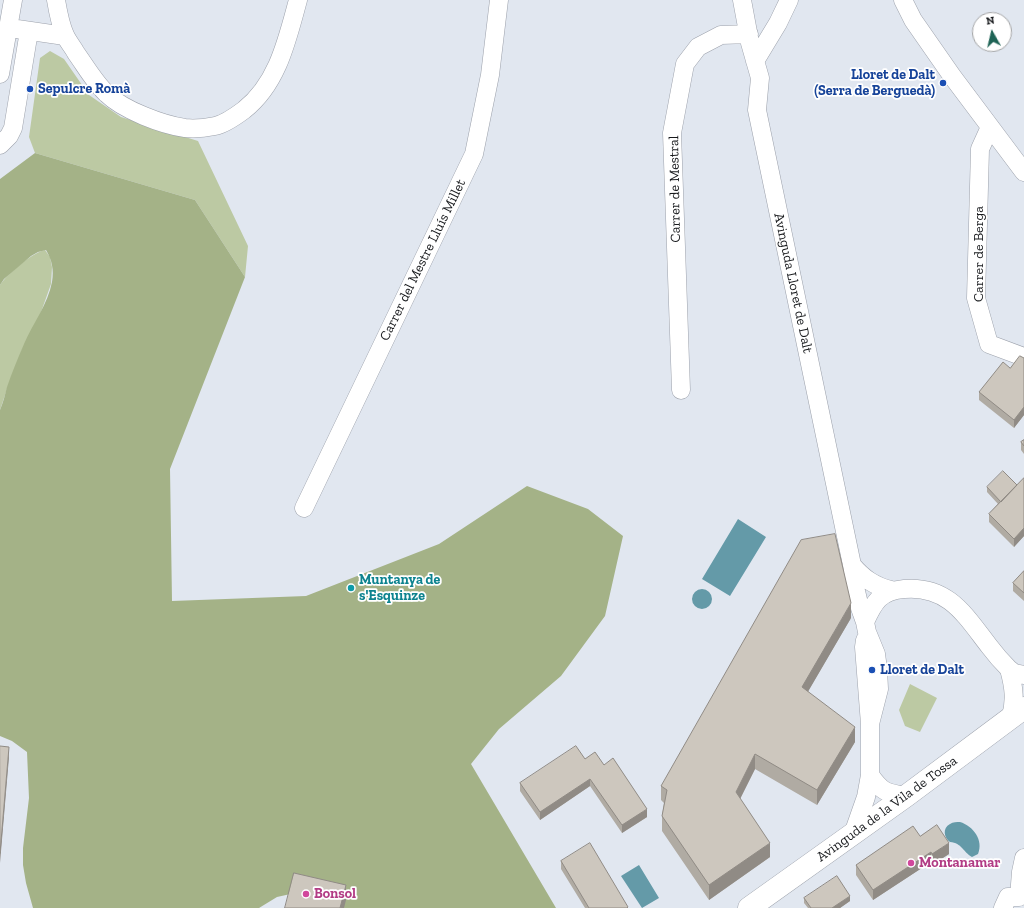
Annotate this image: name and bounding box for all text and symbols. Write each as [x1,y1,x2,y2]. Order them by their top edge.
north arrow [972,12,1012,52]
text: N [985,14,995,28]
place label: Lloret de Dalt (Serra de Berguedà) [814,67,935,100]
marker: Lloret de Dalt (Serra de Berguedà) [938,78,948,88]
place label: Sepulcre Romà [38,81,130,97]
marker: Sepulcre Romà [25,84,35,94]
street label: Carrer de Mestral [666,135,684,243]
street label: Carrer del Mestre Lluís Millet [376,176,470,344]
street label: Carrer de Berga [971,206,987,302]
street label: Avinguda Lloret de Dalt [770,211,816,355]
place label: Muntanya de s'Esquinze [359,572,440,604]
marker: Muntanya de s'Esquinze [346,583,356,593]
place label: Lloret de Dalt [880,662,964,678]
marker: Lloret de Dalt [867,665,877,675]
street label: Avinguda de la Vila de Tossa [813,752,961,866]
place label: Montanamar [919,855,1001,871]
marker: Montanamar [906,858,916,868]
place label: Bonsol [314,886,356,902]
marker: Bonsol [301,889,311,899]

